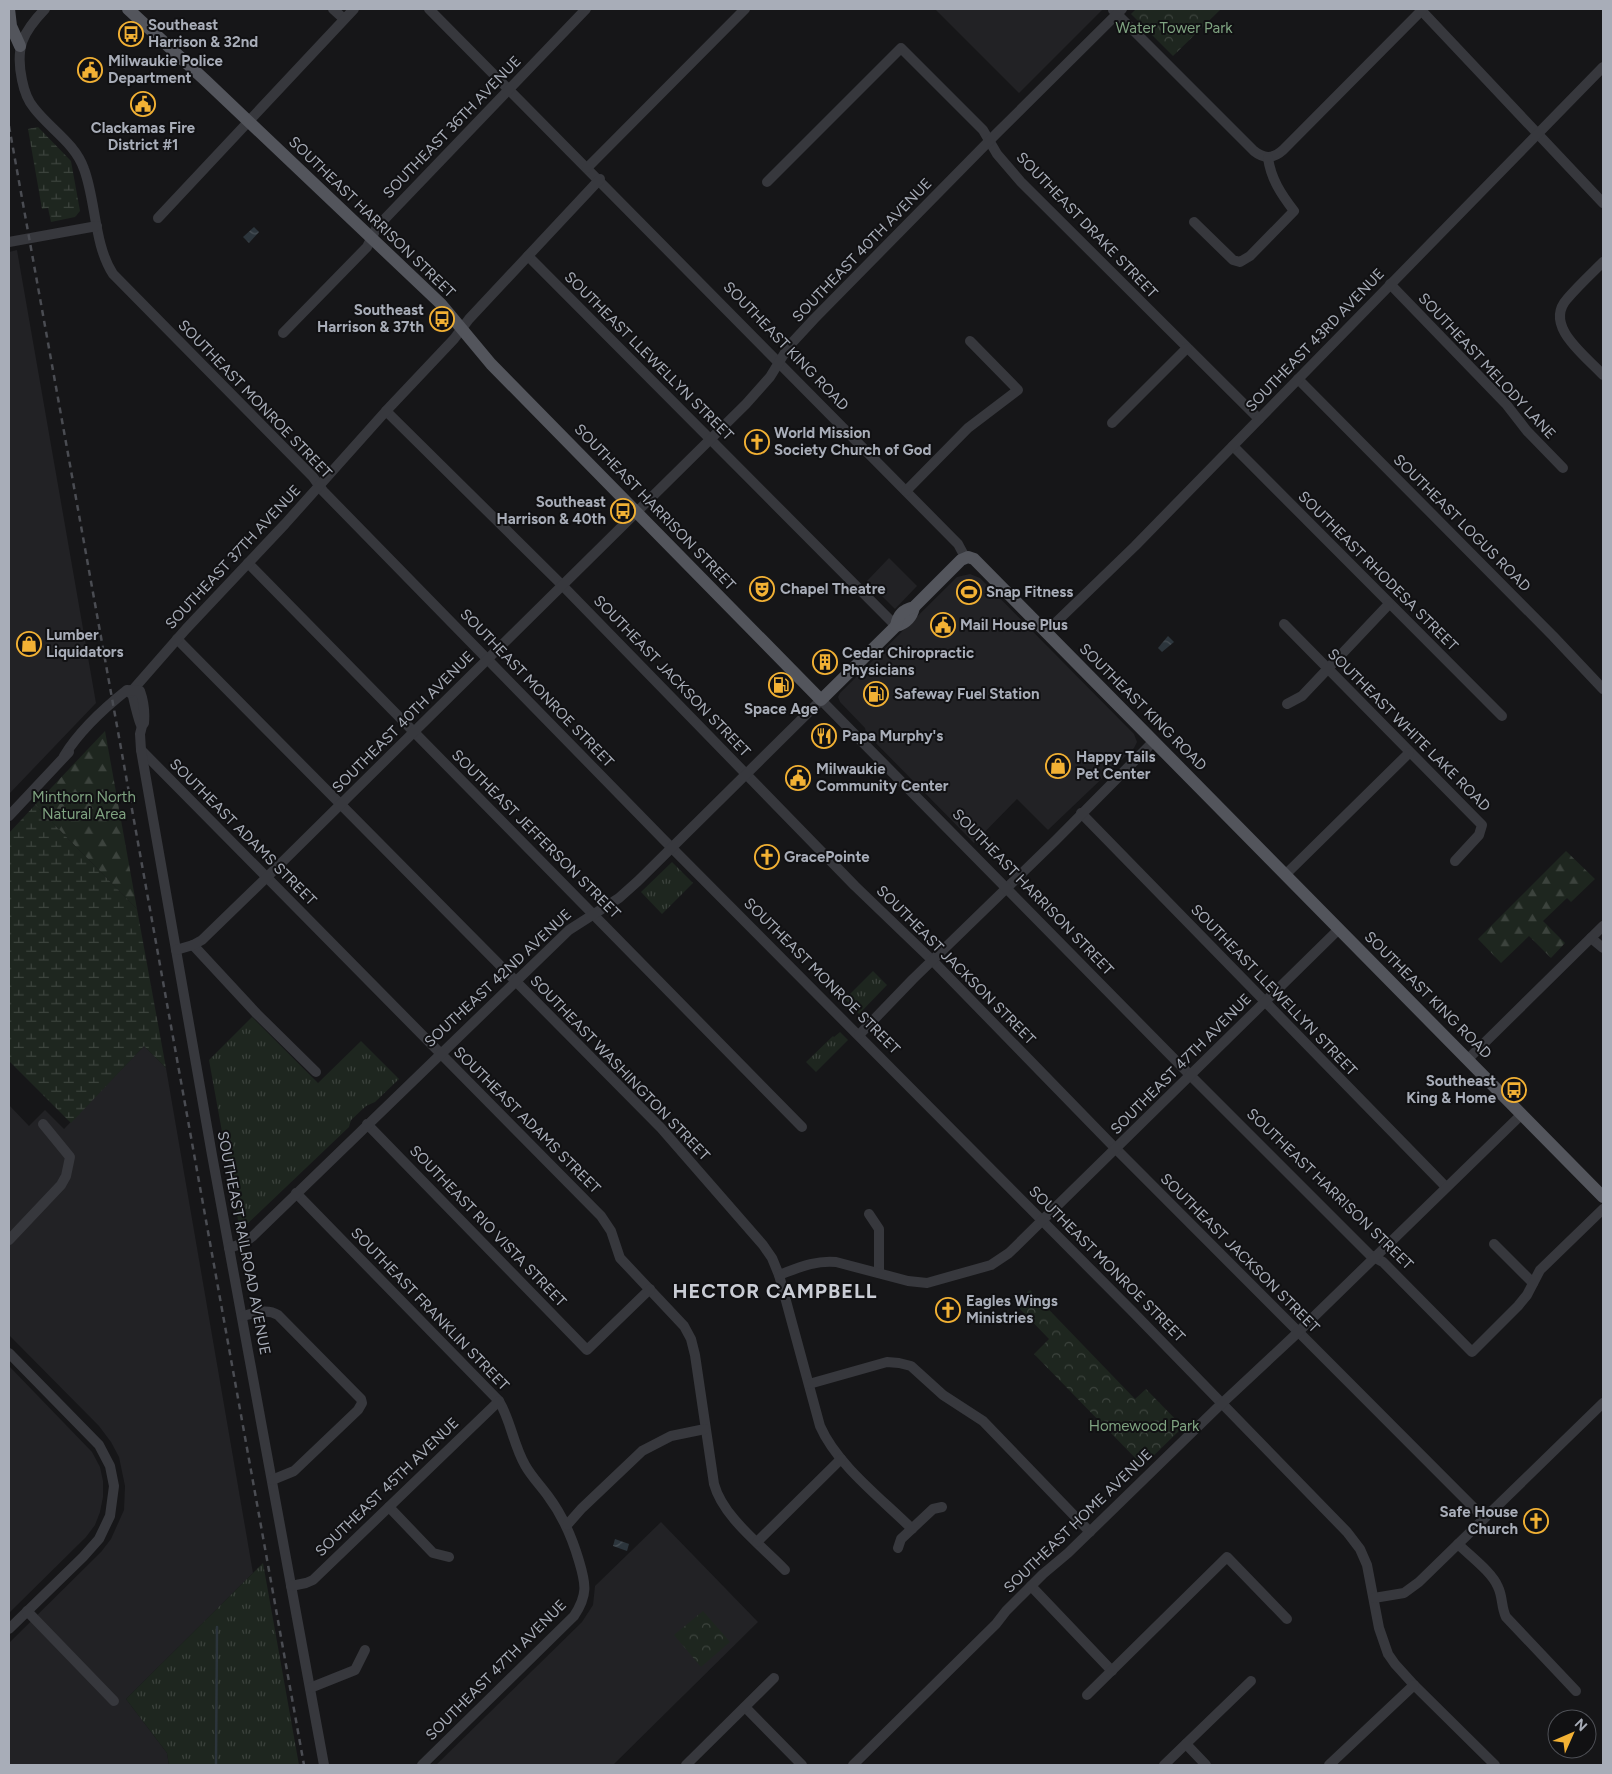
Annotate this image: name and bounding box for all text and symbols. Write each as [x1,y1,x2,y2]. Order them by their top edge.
place label: Southeast Harrison & 32nd [148,16,258,51]
park label: Water Tower Park [1116,19,1233,37]
bus stop icon: Southeast Harrison & 32nd [118,21,144,47]
place label: Milwaukie Police Department [108,52,224,87]
street label: SOUTHEAST 36TH AVENUE [379,52,525,202]
public building icon: Milwaukie Police Department [77,57,103,83]
public building icon: Clackamas Fire District #1 [130,91,156,117]
place label: Clackamas Fire District #1 [91,119,196,154]
street label: SOUTHEAST HARRISON STREET [285,133,459,302]
street label: SOUTHEAST DRAKE STREET [1013,148,1162,302]
street label: SOUTHEAST 40TH AVENUE [788,174,936,326]
street label: SOUTHEAST 43RD AVENUE [1242,265,1388,415]
street label: SOUTHEAST LLEWELLYN STREET [561,268,738,445]
street label: SOUTHEAST KING ROAD [720,278,852,414]
street label: SOUTHEAST MELODY LANE [1415,289,1559,443]
place label: Southeast Harrison & 37th [317,301,424,336]
bus stop icon: Southeast Harrison & 37th [429,306,455,332]
street label: SOUTHEAST MONROE STREET [174,316,336,483]
street label: SOUTHEAST HARRISON STREET [571,420,740,594]
place label: World Mission Society Church of God [774,424,931,459]
church icon: World Mission Society Church of God [744,429,770,455]
street label: SOUTHEAST LOGUS ROAD [1390,451,1534,595]
street label: SOUTHEAST 37TH AVENUE [161,481,305,633]
street label: SOUTHEAST RHODESA STREET [1294,487,1462,655]
place label: Southeast Harrison & 40th [497,493,606,528]
bus stop icon: Southeast Harrison & 40th [610,498,636,524]
theatre icon: Chapel Theatre [749,576,775,602]
sports icon: Snap Fitness [956,579,982,605]
place label: Chapel Theatre [780,580,886,598]
place label: Snap Fitness [986,583,1073,601]
street label: SOUTHEAST JACKSON STREET [590,591,755,761]
street label: SOUTHEAST MONROE STREET [456,605,618,772]
public building icon: Mail House Plus [930,612,956,638]
place label: Mail House Plus [960,616,1068,634]
place label: Lumber Liquidators [46,626,124,661]
shop icon: Lumber Liquidators [16,631,42,657]
street label: SOUTHEAST KING ROAD [1076,640,1210,774]
place label: Cedar Chiropractic Physicians [842,644,974,679]
street label: SOUTHEAST WHITE LAKE ROAD [1324,645,1494,815]
street label: SOUTHEAST 40TH AVENUE [328,647,478,797]
building icon: Cedar Chiropractic Physicians [812,649,838,675]
fuel station icon: Space Age [768,672,794,698]
fuel station icon: Safeway Fuel Station [863,681,889,707]
place label: Safeway Fuel Station [894,685,1040,703]
place label: Space Age [744,700,819,718]
restaurant icon: Papa Murphy's [811,723,837,749]
place label: Papa Murphy's [842,727,943,745]
street label: SOUTHEAST JEFFERSON STREET [448,746,625,923]
place label: Happy Tails Pet Center [1076,748,1156,783]
shop icon: Happy Tails Pet Center [1045,753,1071,779]
street label: SOUTHEAST ADAMS STREET [166,755,321,910]
place label: Milwaukie Community Center [816,760,949,795]
public building icon: Milwaukie Community Center [785,765,811,791]
park label: Minthorn North Natural Area [32,788,136,823]
street label: SOUTHEAST HARRISON STREET [949,805,1118,979]
church icon: GracePointe [754,844,780,870]
place label: GracePointe [784,848,870,866]
street label: SOUTHEAST JACKSON STREET [873,882,1040,1049]
street label: SOUTHEAST MONROE STREET [740,894,904,1058]
street label: SOUTHEAST LLEWELLYN STREET [1187,900,1361,1080]
street label: SOUTHEAST 42ND AVENUE [421,905,575,1051]
street label: SOUTHEAST KING ROAD [1361,928,1495,1062]
street label: SOUTHEAST WASHINGTON STREET [526,972,714,1165]
street label: SOUTHEAST 47TH AVENUE [1107,990,1255,1138]
street label: SOUTHEAST ADAMS STREET [450,1043,605,1198]
place label: Southeast King & Home [1406,1072,1497,1107]
bus stop icon: Southeast King & Home [1501,1077,1527,1103]
street label: SOUTHEAST HARRISON STREET [1243,1105,1417,1274]
street label: SOUTHEAST RAILROAD AVENUE [213,1130,275,1356]
street label: SOUTHEAST RIO VISTA STREET [406,1141,571,1311]
street label: SOUTHEAST JACKSON STREET [1157,1170,1324,1337]
street label: SOUTHEAST MONROE STREET [1025,1182,1189,1346]
street label: SOUTHEAST FRANKLIN STREET [347,1224,513,1395]
district label: HECTOR CAMPBELL [673,1279,877,1303]
place label: Eagles Wings Ministries [966,1292,1058,1327]
church icon: Eagles Wings Ministries [935,1297,961,1323]
street label: SOUTHEAST 45TH AVENUE [312,1414,462,1560]
park label: Homewood Park [1089,1417,1200,1435]
street label: SOUTHEAST HOME AVENUE [1000,1445,1156,1597]
place label: Safe House Church [1440,1503,1519,1538]
church icon: Safe House Church [1523,1508,1549,1534]
street label: SOUTHEAST 47TH AVENUE [422,1596,570,1744]
north arrow [1547,1709,1597,1759]
text: N [1571,1715,1591,1735]

